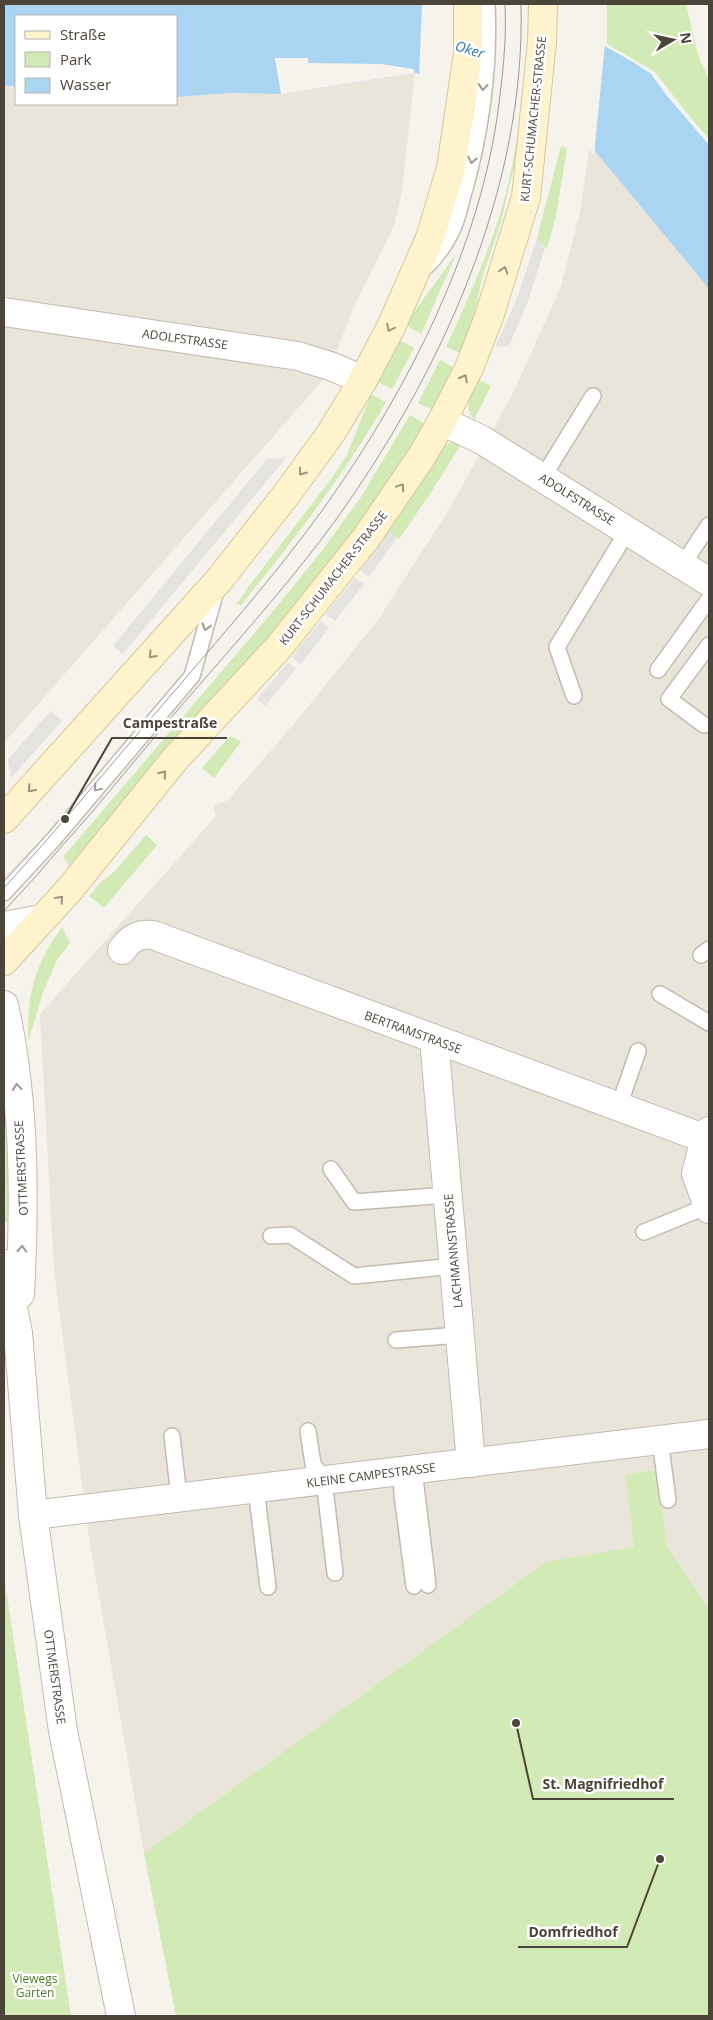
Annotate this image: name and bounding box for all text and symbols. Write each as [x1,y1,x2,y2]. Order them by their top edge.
legend [15,15,178,105]
north arrow [648,15,698,65]
text: Straße [60,24,106,44]
text: N [676,31,697,45]
street label: KURT-SCHUMACHER-STRASSE [516,35,550,203]
water label: Oker [453,36,487,63]
text: Park [60,49,91,69]
text: Wasser [60,74,111,94]
one-way arrow [478,84,489,92]
one-way arrow [467,156,478,165]
one-way arrow [499,267,509,275]
one-way arrow [386,323,396,332]
street label: ADOLFSTRASSE [141,325,229,353]
one-way arrow [458,374,468,383]
one-way arrow [300,466,308,475]
street label: ADOLFSTRASSE [536,469,618,529]
one-way arrow [394,483,404,492]
street label: KURT-SCHUMACHER-STRASSE [275,507,391,649]
one-way arrow [201,623,212,631]
one-way arrow [148,650,157,659]
callout: Campestraße [112,709,227,738]
text: Campestraße [123,713,217,732]
one-way arrow [158,770,167,779]
one-way arrow [95,782,103,791]
one-way arrow [28,784,37,793]
one-way arrow [54,896,63,905]
street label: BERTRAMSTRASSE [362,1007,464,1057]
one-way arrow [11,1083,22,1091]
street label: OTTMERSTRASSE [10,1120,32,1216]
street label: LACHMANNSTRASSE [440,1193,466,1309]
one-way arrow [17,1245,28,1253]
street label: KLEINE CAMPESTRASSE [305,1459,437,1491]
street label: OTTMERSTRASSE [40,1629,70,1725]
callout: St. Magnifriedhof [533,1770,674,1799]
text: St. Magnifriedhof [543,1774,665,1793]
callout: Domfriedhof [518,1918,627,1947]
text: Domfriedhof [528,1922,619,1941]
park label: Viewegs Garten [12,1970,58,2001]

